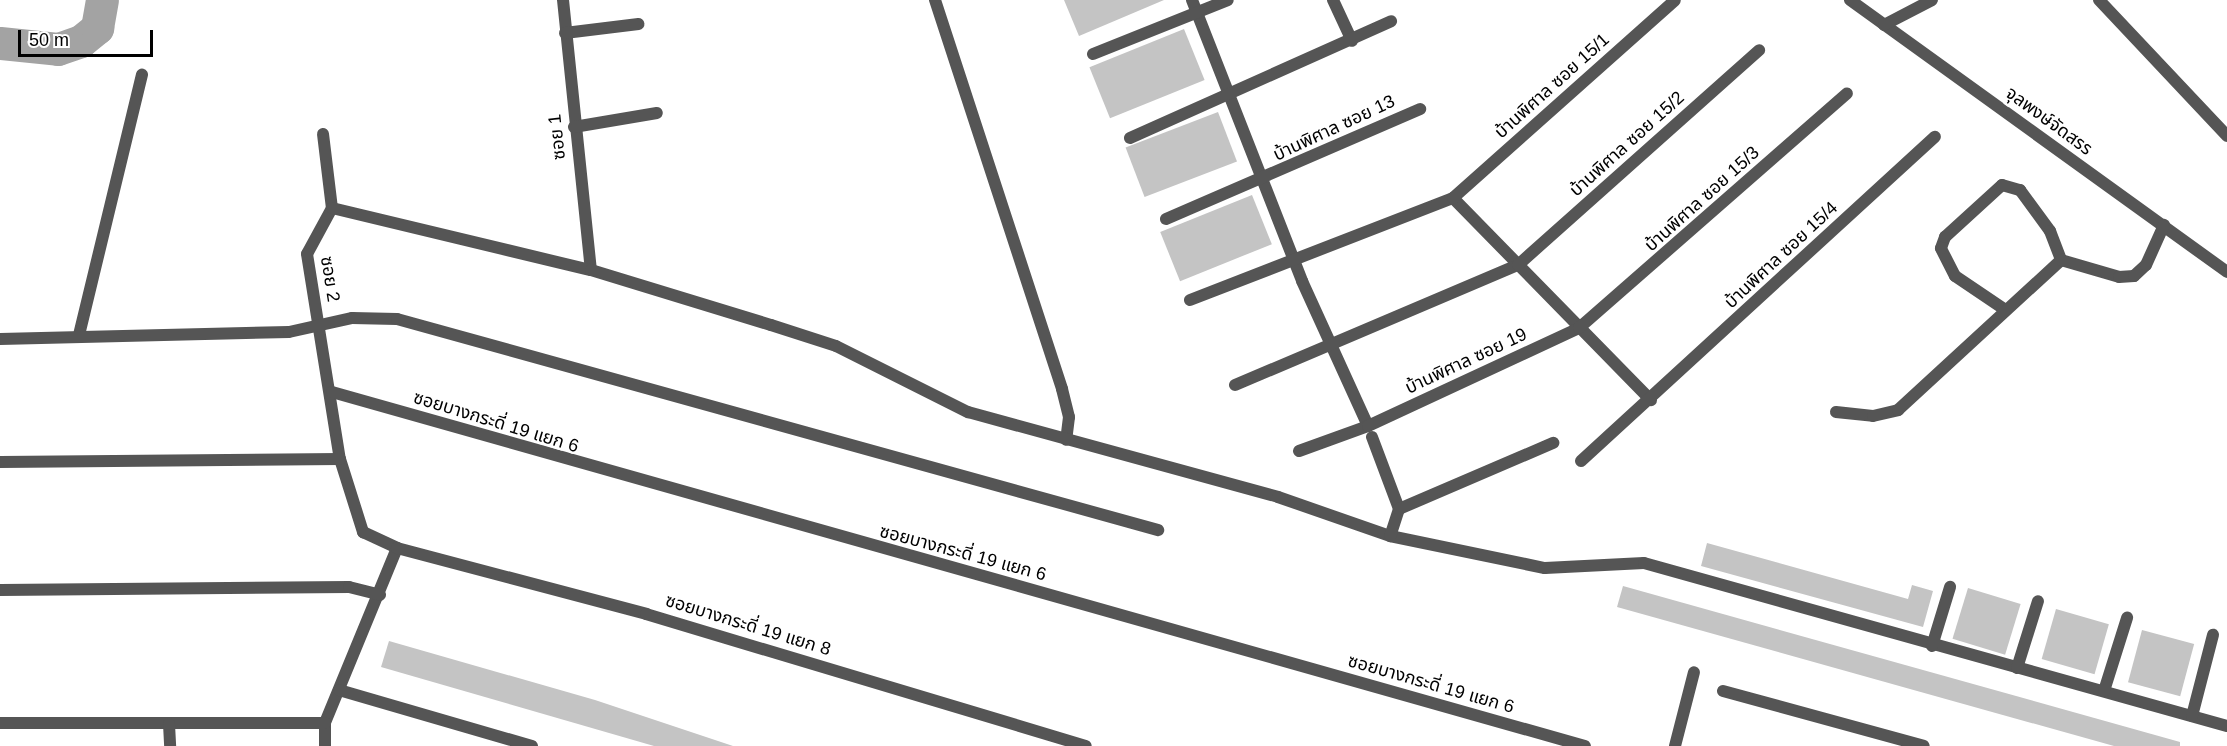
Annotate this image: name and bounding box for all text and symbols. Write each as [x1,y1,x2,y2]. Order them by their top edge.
scale bar [21,18,156,56]
street label: บ้านพิศาล ซอย 15/1 [1490,29,1614,143]
text: 50 m [29,30,69,50]
street label: จุลพงษ์จัดสรร [2001,82,2097,160]
street label: บ้านพิศาล ซอย 15/2 [1565,87,1689,201]
street label: บ้านพิศาล ซอย 13 [1270,90,1398,166]
street label: ซอย 1 [544,113,570,161]
street label: บ้านพิศาล ซอย 15/3 [1640,142,1764,256]
street label: บ้านพิศาล ซอย 15/4 [1720,197,1842,313]
street label: ซอย 2 [316,255,344,303]
street label: บ้านพิศาล ซอย 19 [1402,323,1530,399]
street label: ซอยบางกระดี่ 19 แยก 6 [411,387,581,457]
street label: ซอยบางกระดี่ 19 แยก 6 [877,520,1049,586]
street label: ซอยบางกระดี่ 19 แยก 8 [663,590,833,660]
street label: ซอยบางกระดี่ 19 แยก 6 [1345,650,1517,718]

